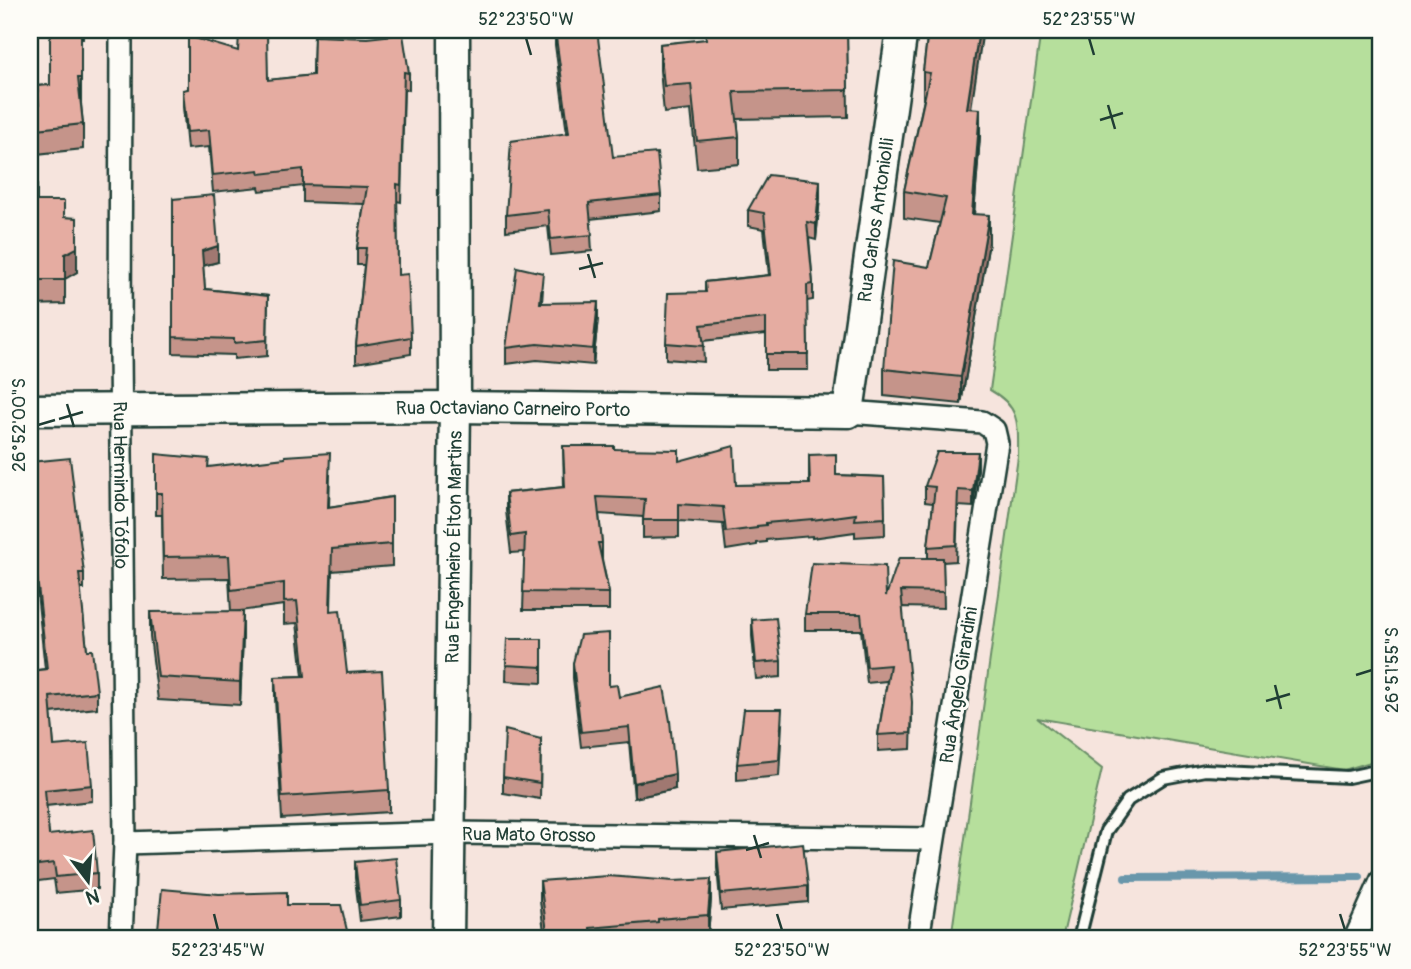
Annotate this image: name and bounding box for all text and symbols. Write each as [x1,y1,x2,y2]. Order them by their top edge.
text: 52°23'50"W [478,8,574,31]
text: 52°23'55"W [1042,8,1136,31]
street label: Rua Carlos Antoniolli [853,136,900,304]
text: 26°52'00"S [8,378,31,472]
street label: Rua Octaviano Carneiro Porto [396,396,630,422]
street label: Rua Hermindo Tófolo [108,401,133,569]
street label: Rua Engenheiro Élton Martins [441,430,468,664]
street label: Rua Ângelo Girardini [935,605,983,765]
text: 26°51'55"S [1381,627,1404,713]
street label: Rua Mato Grosso [462,822,596,848]
north arrow [52,846,122,916]
text: N [83,883,102,910]
text: 52°23'45"W [171,939,265,962]
text: 52°23'50"W [734,939,830,962]
text: 52°23'55"W [1298,939,1392,962]

